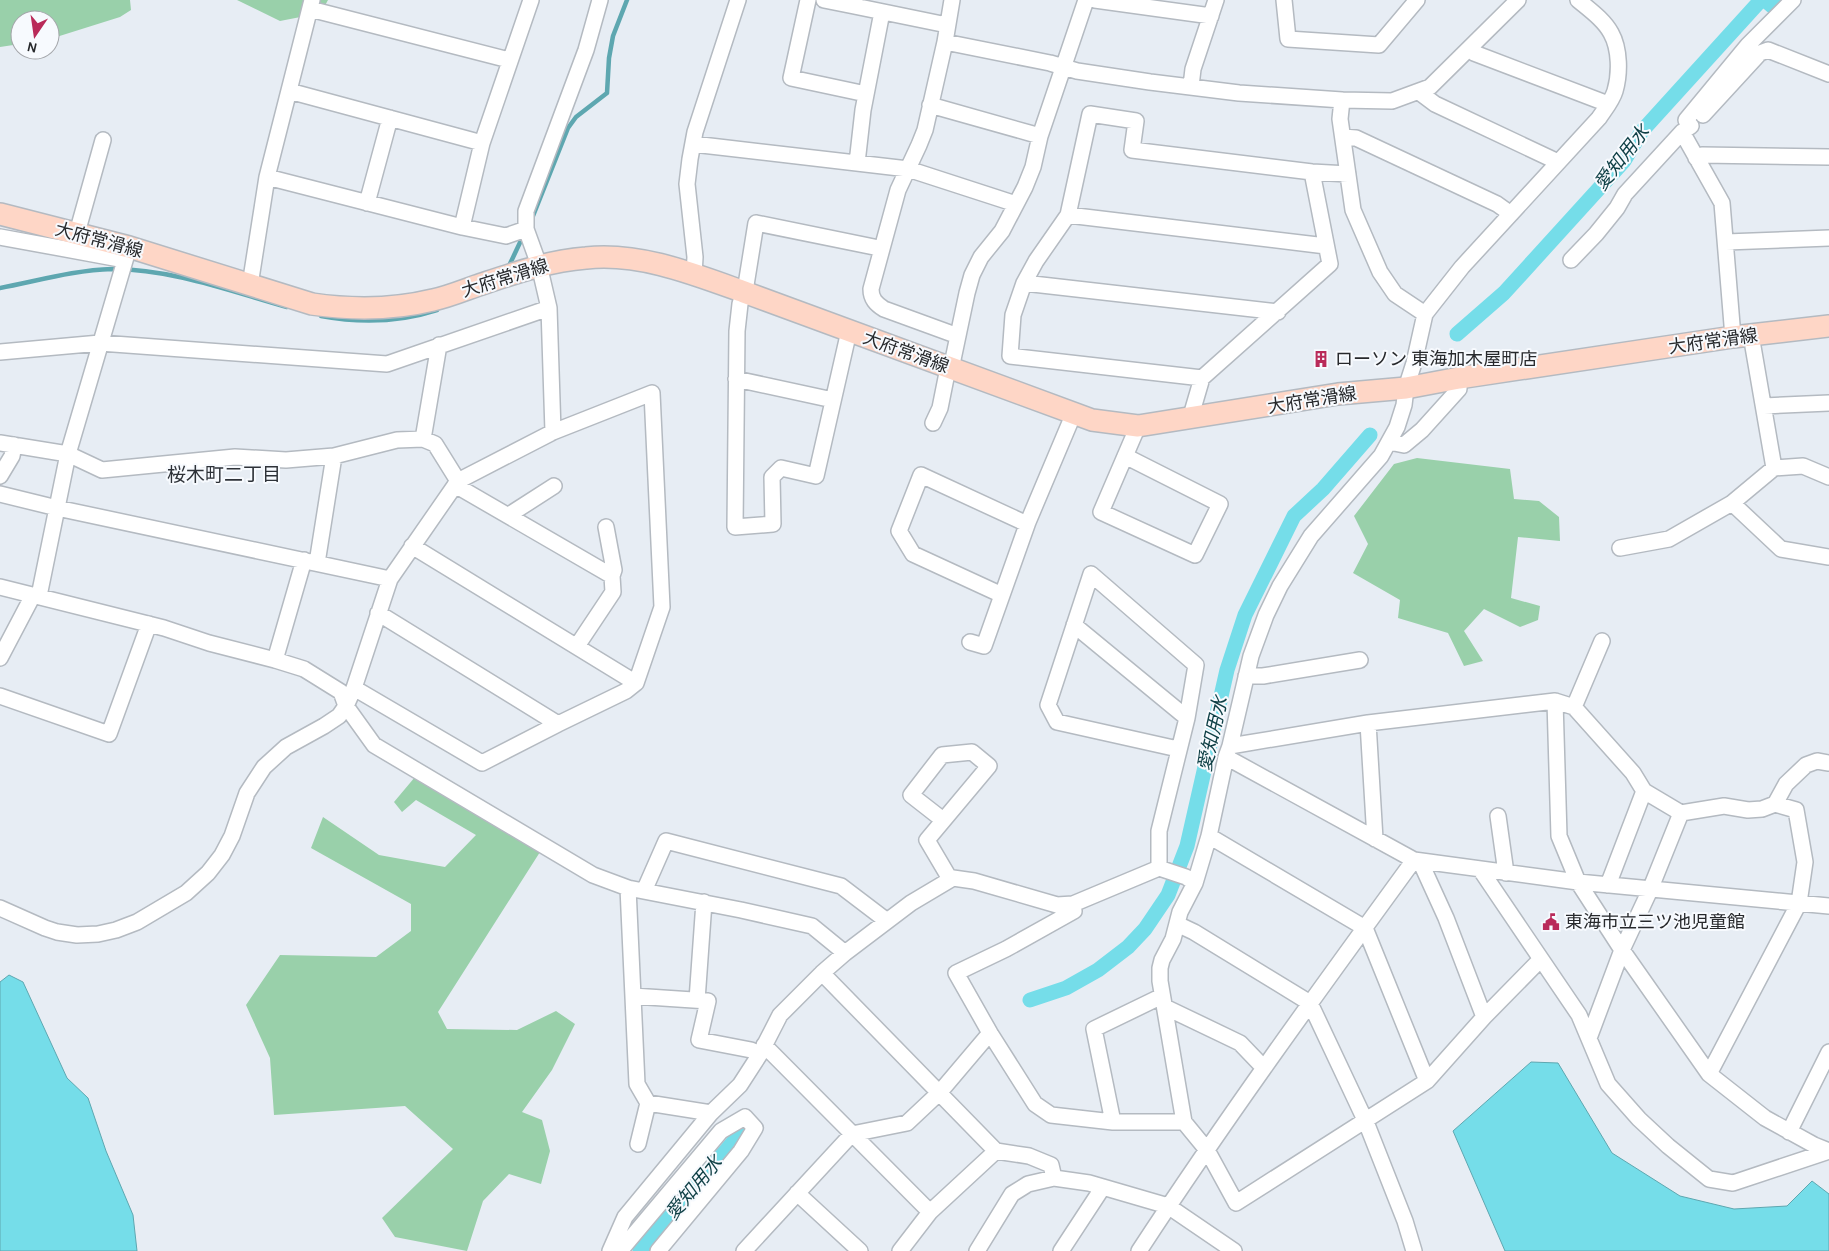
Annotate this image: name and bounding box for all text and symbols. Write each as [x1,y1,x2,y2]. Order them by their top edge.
north arrow [10,10,60,60]
text: N [25,38,39,57]
water label: 愛知用水 [1590,120,1655,195]
street label: 大府常滑線 [53,218,145,262]
street label: 大府常滑線 [459,254,551,302]
street label: 大府常滑線 [1667,324,1759,358]
street label: 大府常滑線 [860,326,952,378]
place label: ローソン 東海加木屋町店 [1335,348,1537,370]
building icon: ローソン 東海加木屋町店 [1311,349,1331,369]
street label: 大府常滑線 [1266,382,1358,418]
district label: 桜木町二丁目 [167,464,281,486]
water label: 愛知用水 [1194,693,1233,774]
place label: 東海市立三ツ池児童館 [1565,911,1745,933]
public building icon: 東海市立三ツ池児童館 [1541,912,1561,932]
water label: 愛知用水 [661,1150,728,1224]

